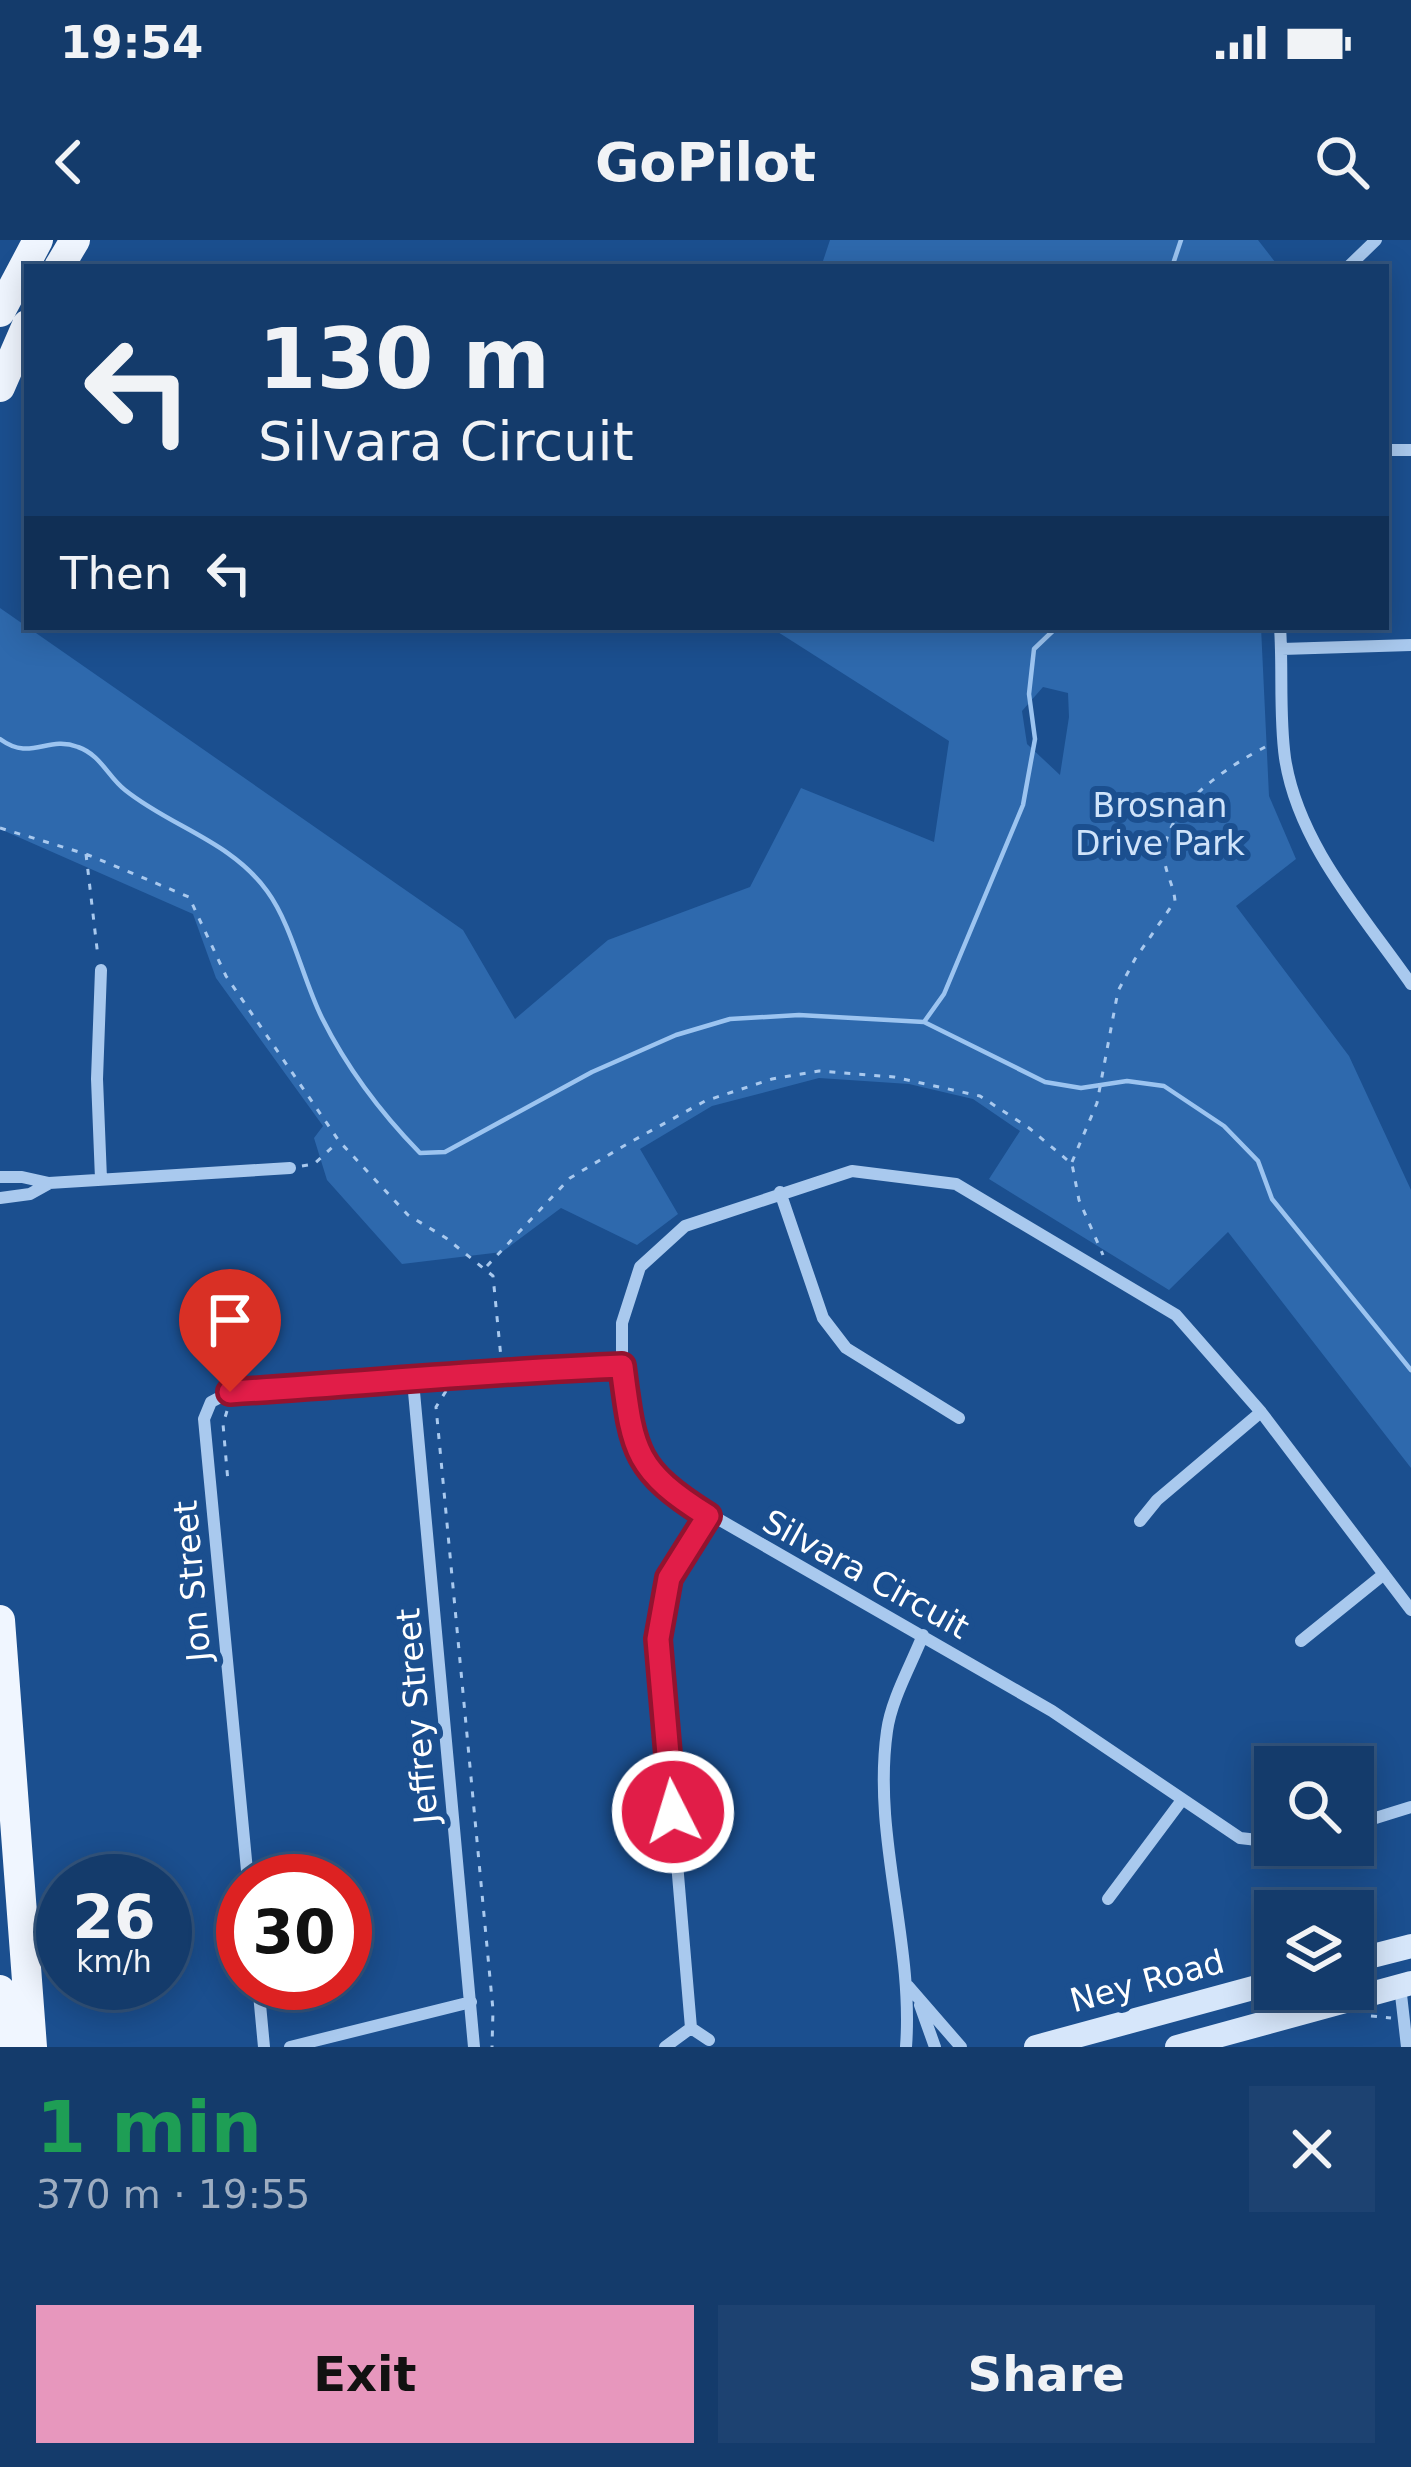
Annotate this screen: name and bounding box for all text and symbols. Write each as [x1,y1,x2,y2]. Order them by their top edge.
text: 19:54 [60,16,203,69]
icon: back [36,129,102,195]
icon: search [1309,129,1375,195]
text: GoPilot [595,131,816,194]
text: 130 m [258,310,550,408]
icon: left [60,312,216,468]
text: Silvara Circuit [258,410,634,473]
icon: left [196,540,262,606]
text: Then [60,547,172,600]
park label: Brosnan Drive Park [1075,786,1246,863]
pin [179,1269,281,1392]
icon: arrive [197,1287,263,1353]
street label: Jon Street [166,1499,219,1665]
street label: Silvara Circuit [756,1501,976,1647]
street label: Jeffrey Street [388,1607,446,1827]
map controls [1254,1746,1374,2010]
button: search [1254,1746,1374,1866]
position arrow [610,1749,736,1875]
speed limit sign: 30 [216,1854,372,2010]
text: 26 [72,1882,156,1952]
button: layers [1254,1890,1374,2010]
street label: Ney Road [1066,1942,1228,2020]
text: km/h [76,1944,152,1979]
text: 1 min [36,2085,262,2169]
button: close [1249,2086,1375,2212]
text: 370 m · 19:55 [36,2172,310,2217]
button: Exit [36,2305,694,2443]
button: Share [718,2305,1375,2443]

